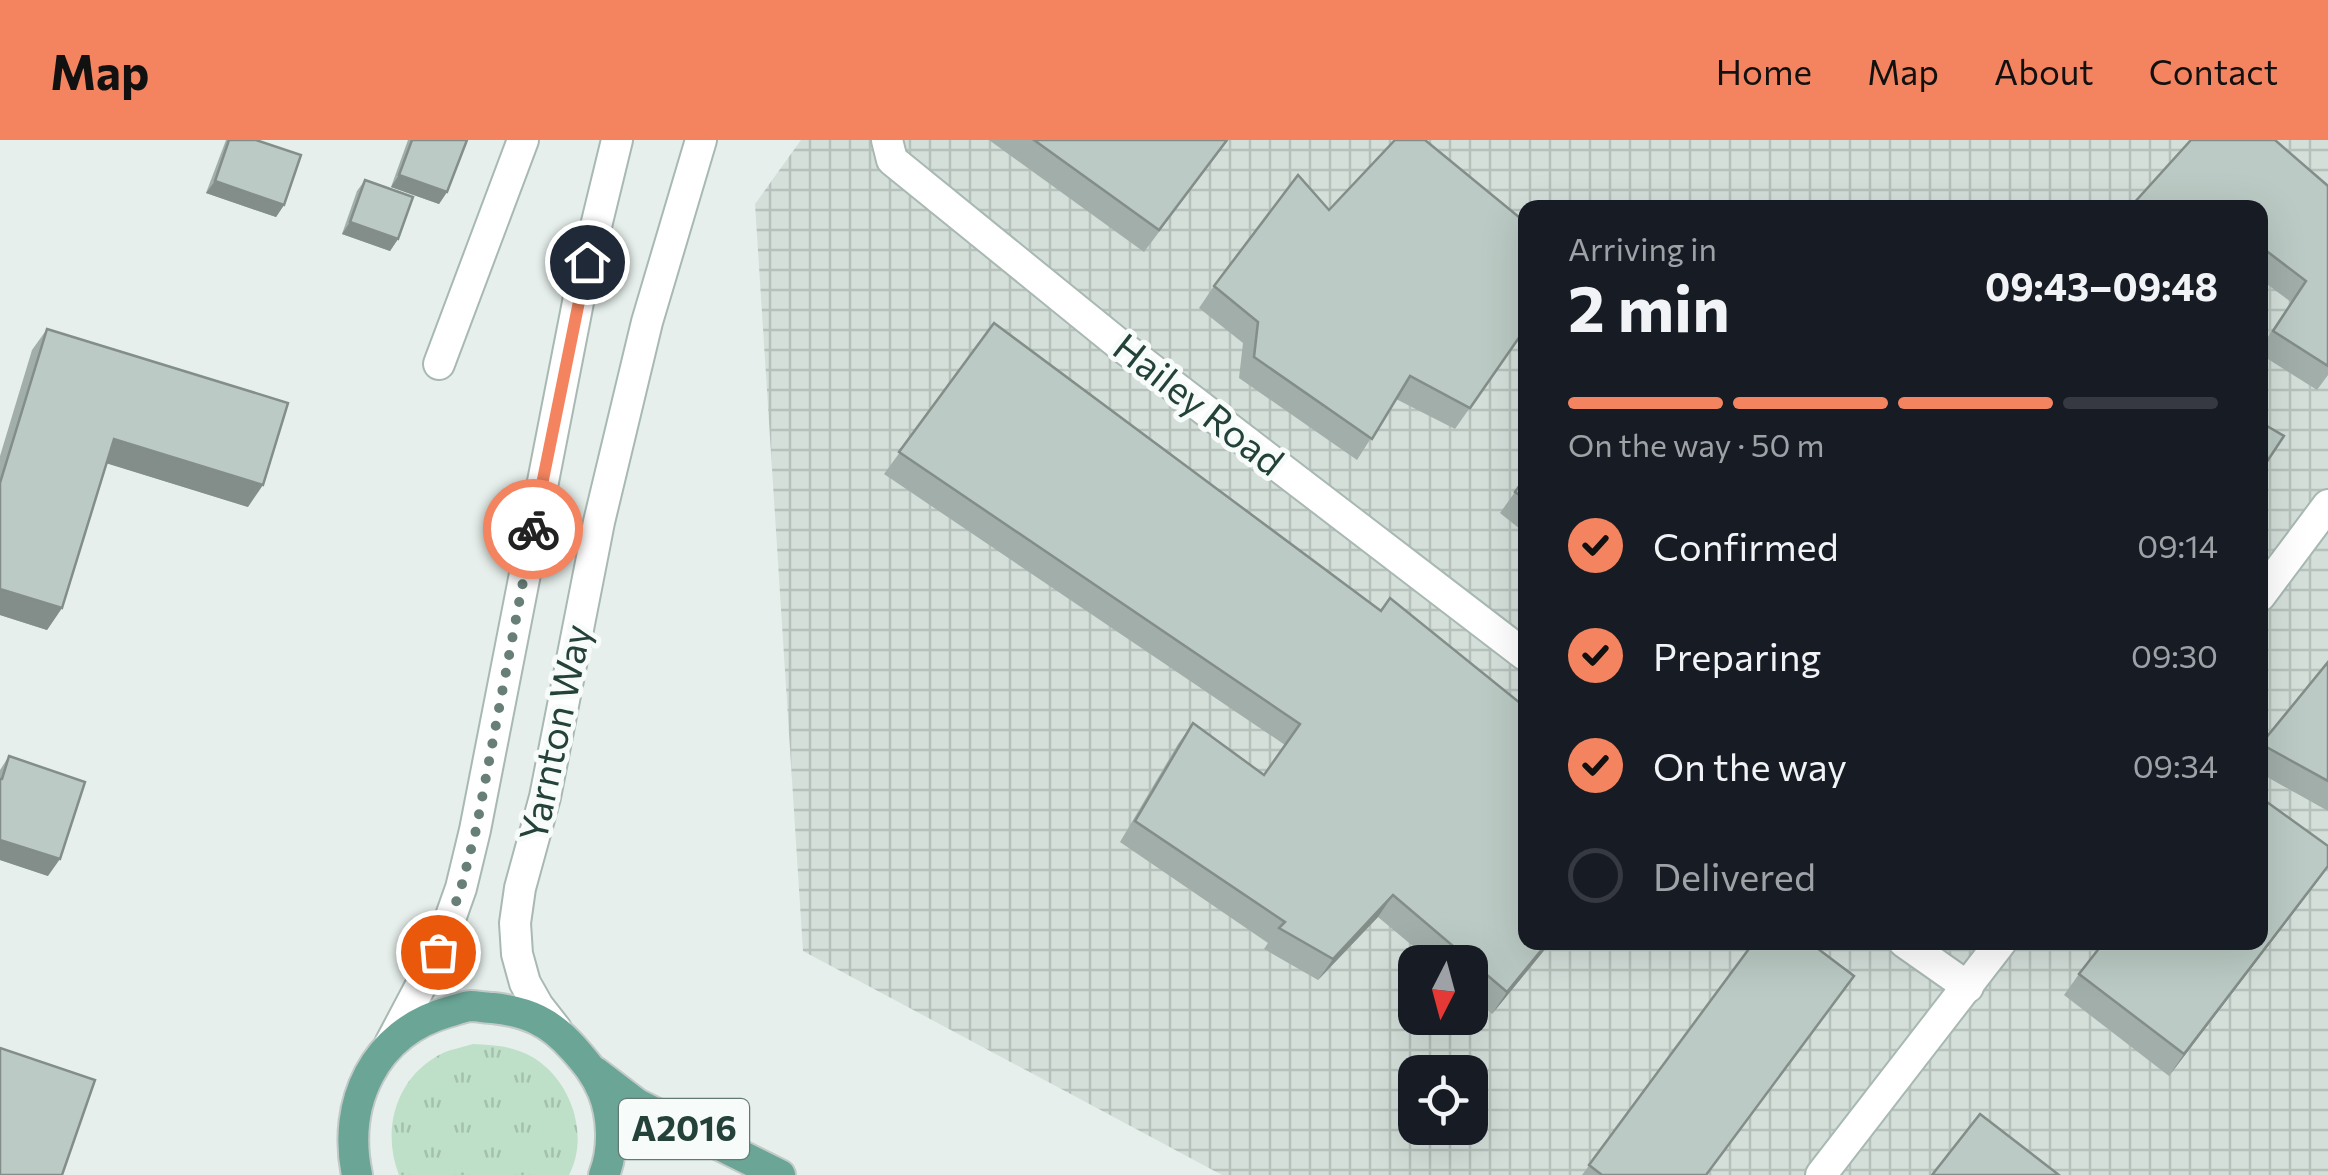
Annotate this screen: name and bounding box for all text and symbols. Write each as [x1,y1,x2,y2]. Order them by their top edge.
text: Map [50,41,149,100]
text: Home [1716,49,1812,92]
text: Map [1867,49,1939,92]
text: About [1994,49,2094,92]
text: Contact [2149,49,2278,92]
pin [545,220,630,305]
text: Arriving in [1568,228,1717,268]
icon: home [560,235,615,290]
text: 09:43–09:48 [1985,262,2218,309]
text: 2 min [1568,266,1730,345]
street label: Hailey Road [1105,322,1294,484]
text: On the way · 50 m [1568,424,1824,464]
courier [483,479,583,579]
icon: bike [506,502,561,557]
icon: check [1568,518,1623,573]
text: Confirmed [1653,522,1839,569]
text: 09:14 [2137,525,2218,565]
street label: Yarnton Way [508,620,599,845]
icon: check [1568,628,1623,683]
text: Preparing [1653,632,1821,679]
text: 09:30 [2131,635,2218,675]
icon: check [1568,738,1623,793]
text: On the way [1653,742,1847,789]
text: 09:34 [2133,745,2218,785]
text: Delivered [1653,852,1816,899]
pin [396,910,481,995]
icon: bag [411,925,466,980]
north arrow [1398,945,1488,1035]
map controls [1398,945,1488,1145]
button: locate [1398,1055,1488,1145]
road number: A2016 [619,1099,749,1159]

